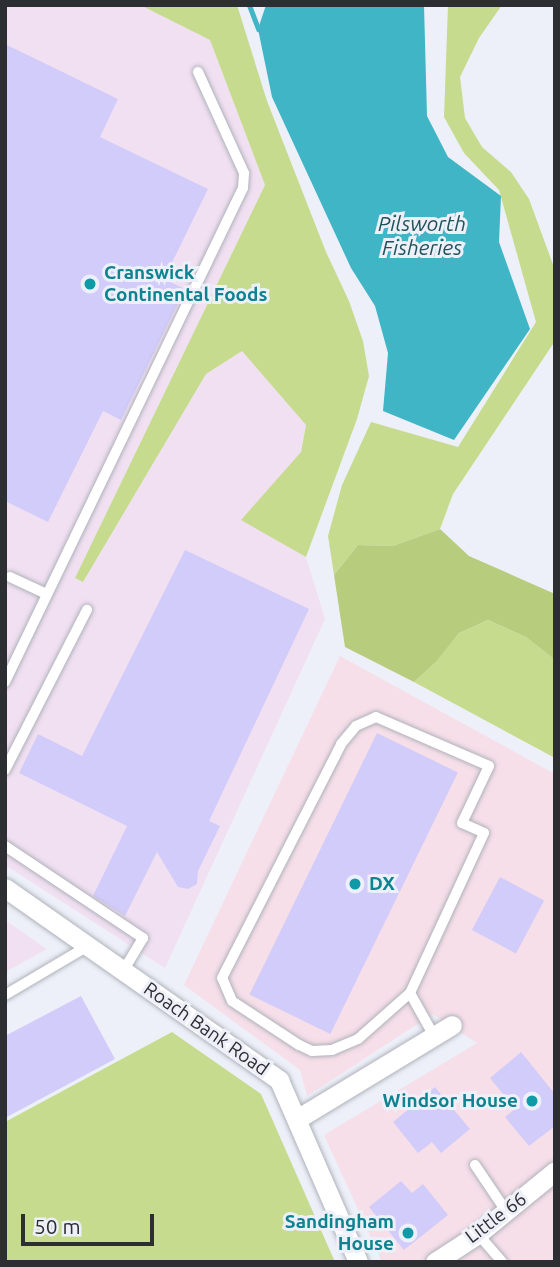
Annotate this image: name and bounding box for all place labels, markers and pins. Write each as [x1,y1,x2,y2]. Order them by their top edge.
place label: Cranswick Continental Foods [104,262,267,306]
marker: Cranswick Continental Foods [82,276,98,292]
place label: DX [369,873,395,895]
marker: DX [347,876,363,892]
place label: Windsor House [383,1090,518,1112]
marker: Windsor House [524,1093,540,1109]
place label: Sandingham House [285,1211,394,1255]
marker: Sandingham House [400,1225,416,1241]

